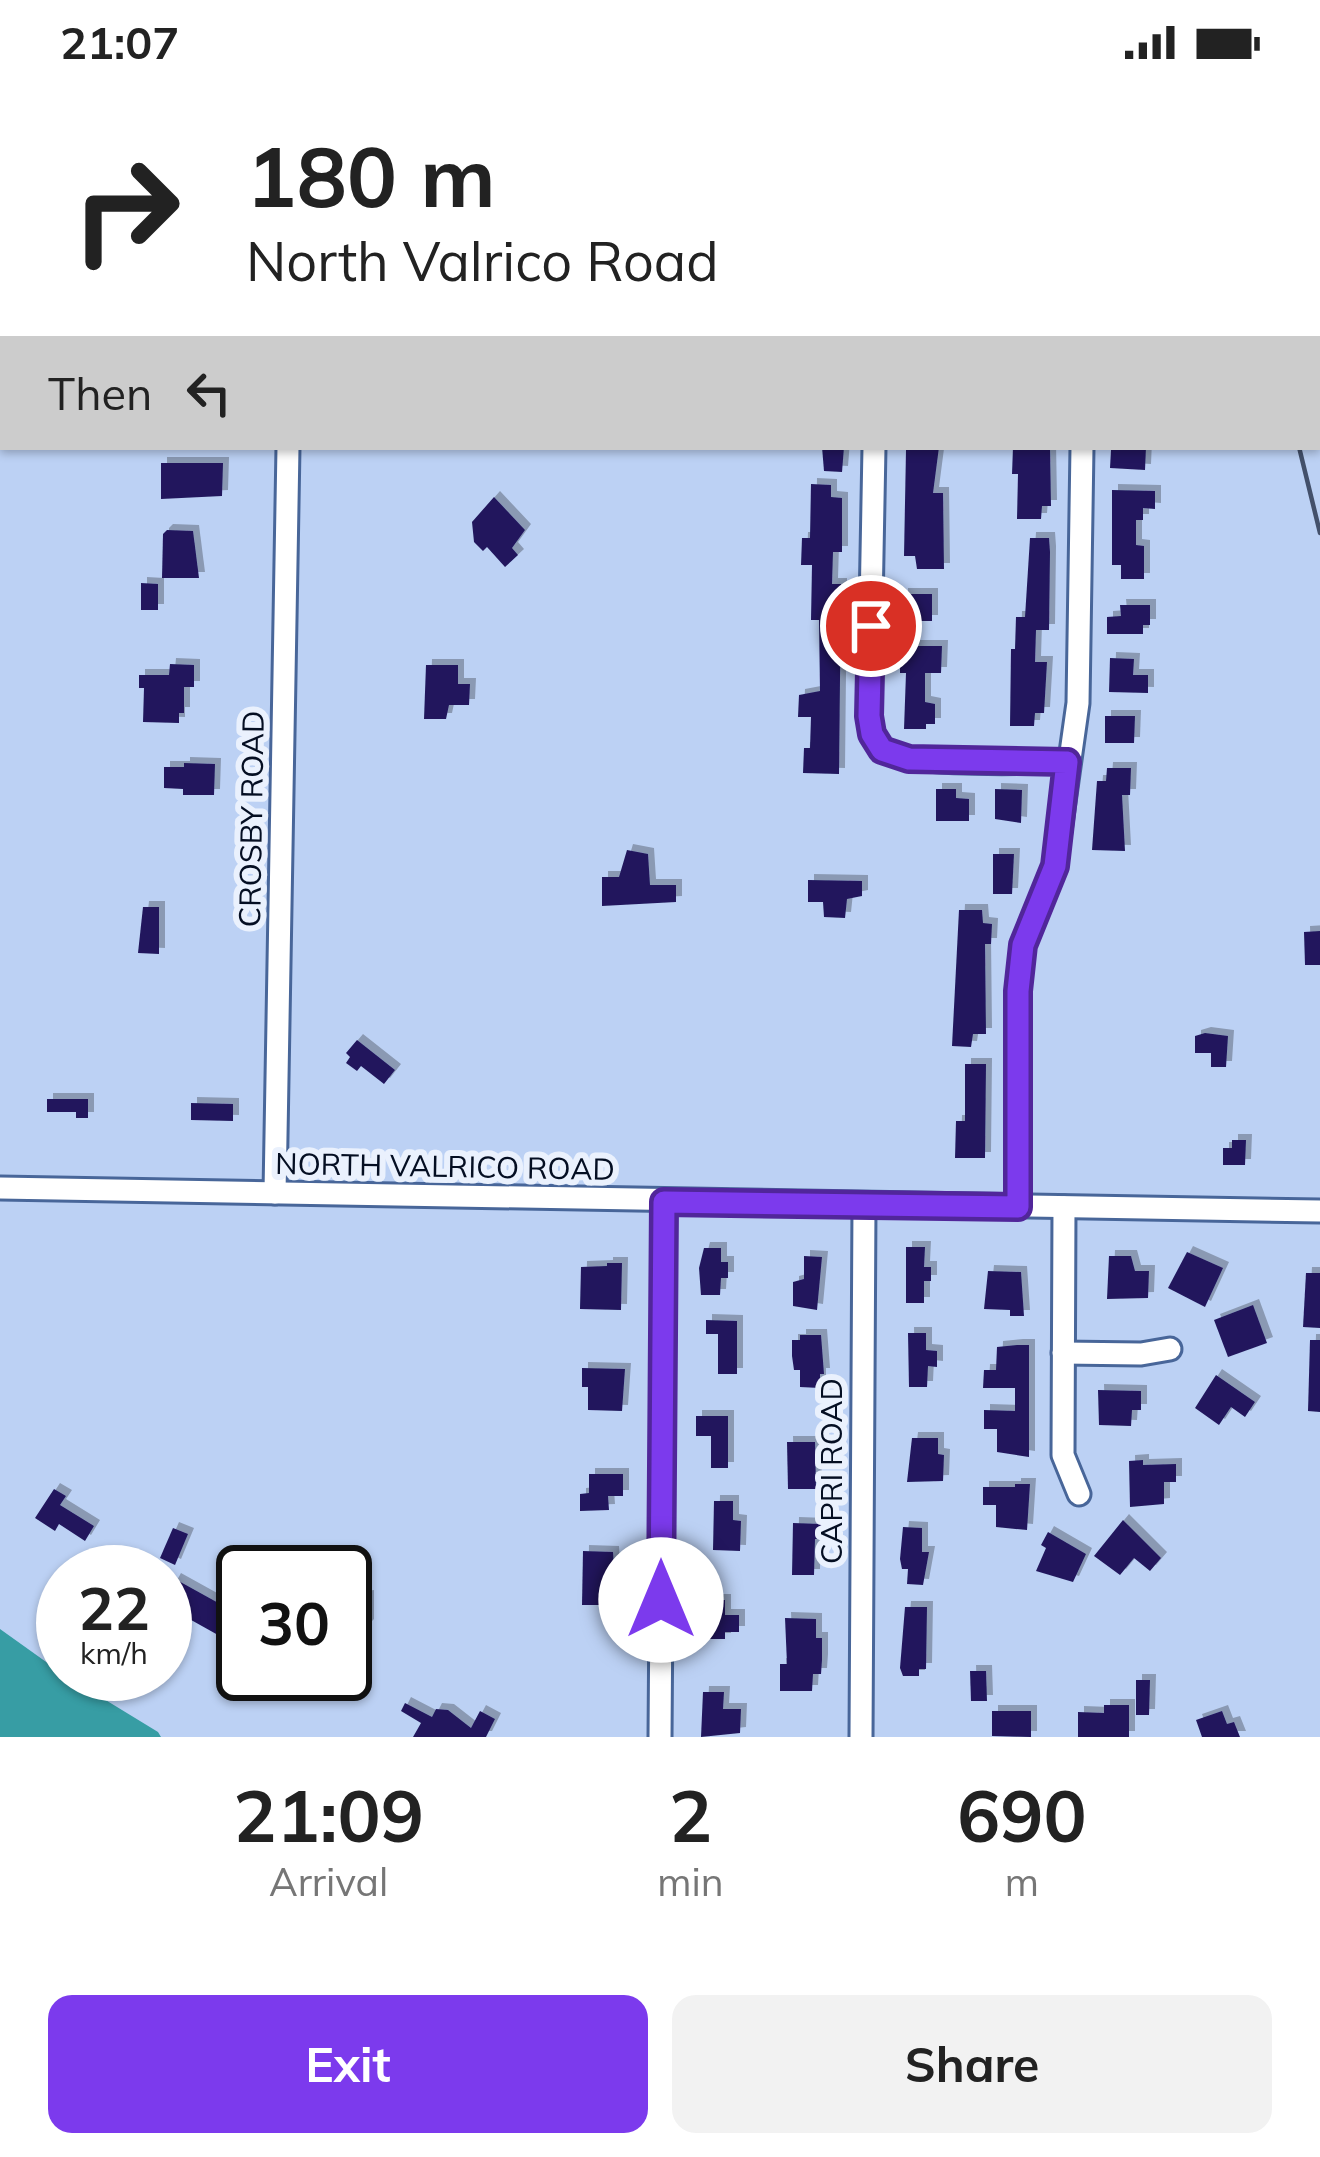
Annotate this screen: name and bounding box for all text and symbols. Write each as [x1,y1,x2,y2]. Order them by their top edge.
text: 21:07 [60,14,179,70]
text: 180 m [246,123,496,228]
icon: right [48,132,204,288]
text: North Valrico Road [246,227,719,295]
icon: left [176,360,242,426]
text: Then [48,365,152,421]
pin [820,575,922,677]
icon: arrive [838,593,904,659]
street label: CROSBY ROAD [230,710,272,928]
street label: NORTH VALRICO ROAD [275,1144,615,1188]
street label: CAPRI ROAD [812,1378,850,1564]
position arrow [598,1537,724,1663]
speed limit sign: 30 [216,1545,372,1701]
text: 22 [78,1570,150,1645]
text: km/h [80,1634,148,1672]
text: 21:09 [233,1770,424,1860]
text: 2 [669,1770,712,1860]
text: 690 [957,1770,1087,1860]
text: Arrival [269,1857,388,1906]
text: min [657,1857,724,1906]
text: m [1005,1857,1039,1906]
button: Exit [48,1995,648,2133]
button: Share [672,1995,1272,2133]

